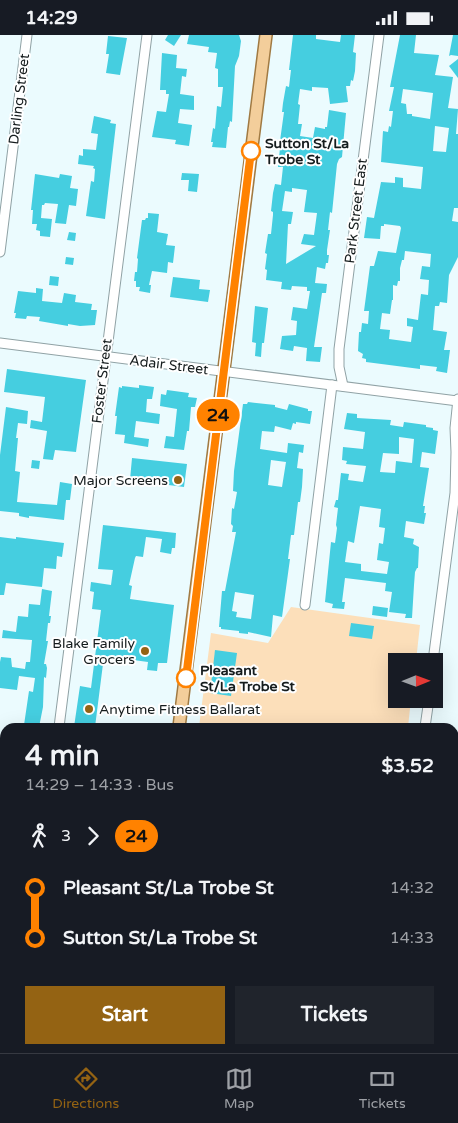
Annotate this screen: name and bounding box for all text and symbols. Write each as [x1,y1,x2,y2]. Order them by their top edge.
text: 14:29 [25,7,78,29]
street label: Darling Street [5,52,33,145]
place label: Sutton St/La Trobe St [264,135,349,168]
marker: Sutton St/La Trobe St [241,141,261,161]
street label: Park Street East [341,157,371,265]
street label: Foster Street [88,337,116,424]
street label: Adair Street [129,352,210,378]
line badge: 24 [196,399,240,431]
text: 24 [207,404,229,426]
place label: Major Screens [73,472,168,489]
marker: Major Screens [172,474,184,486]
place label: Blake Family Grocers [52,635,135,668]
marker: Blake Family Grocers [139,645,151,657]
north arrow [388,653,442,707]
map controls [388,653,443,708]
place label: Pleasant St/La Trobe St [200,662,296,695]
marker: Pleasant St/La Trobe St [176,668,196,688]
place label: Anytime Fitness Ballarat [99,701,261,718]
marker: Anytime Fitness Ballarat [83,703,95,715]
text: 4 min [25,739,100,773]
text: $3.52 [382,755,434,777]
text: 14:29 – 14:33 · Bus [25,775,174,795]
icon: walk [25,822,53,850]
icon: forward [79,822,107,850]
text: 24 [125,825,148,847]
text: 3 [61,826,71,846]
text: Pleasant St/La Trobe St [63,877,274,899]
text: 14:32 [390,878,434,898]
text: Sutton St/La Trobe St [63,927,257,949]
text: 14:33 [390,928,434,948]
button: Start [25,986,225,1044]
button: Tickets [235,986,434,1044]
tab: Directions [52,1065,119,1112]
tab: Map [224,1065,254,1112]
tab: Tickets [359,1065,406,1112]

